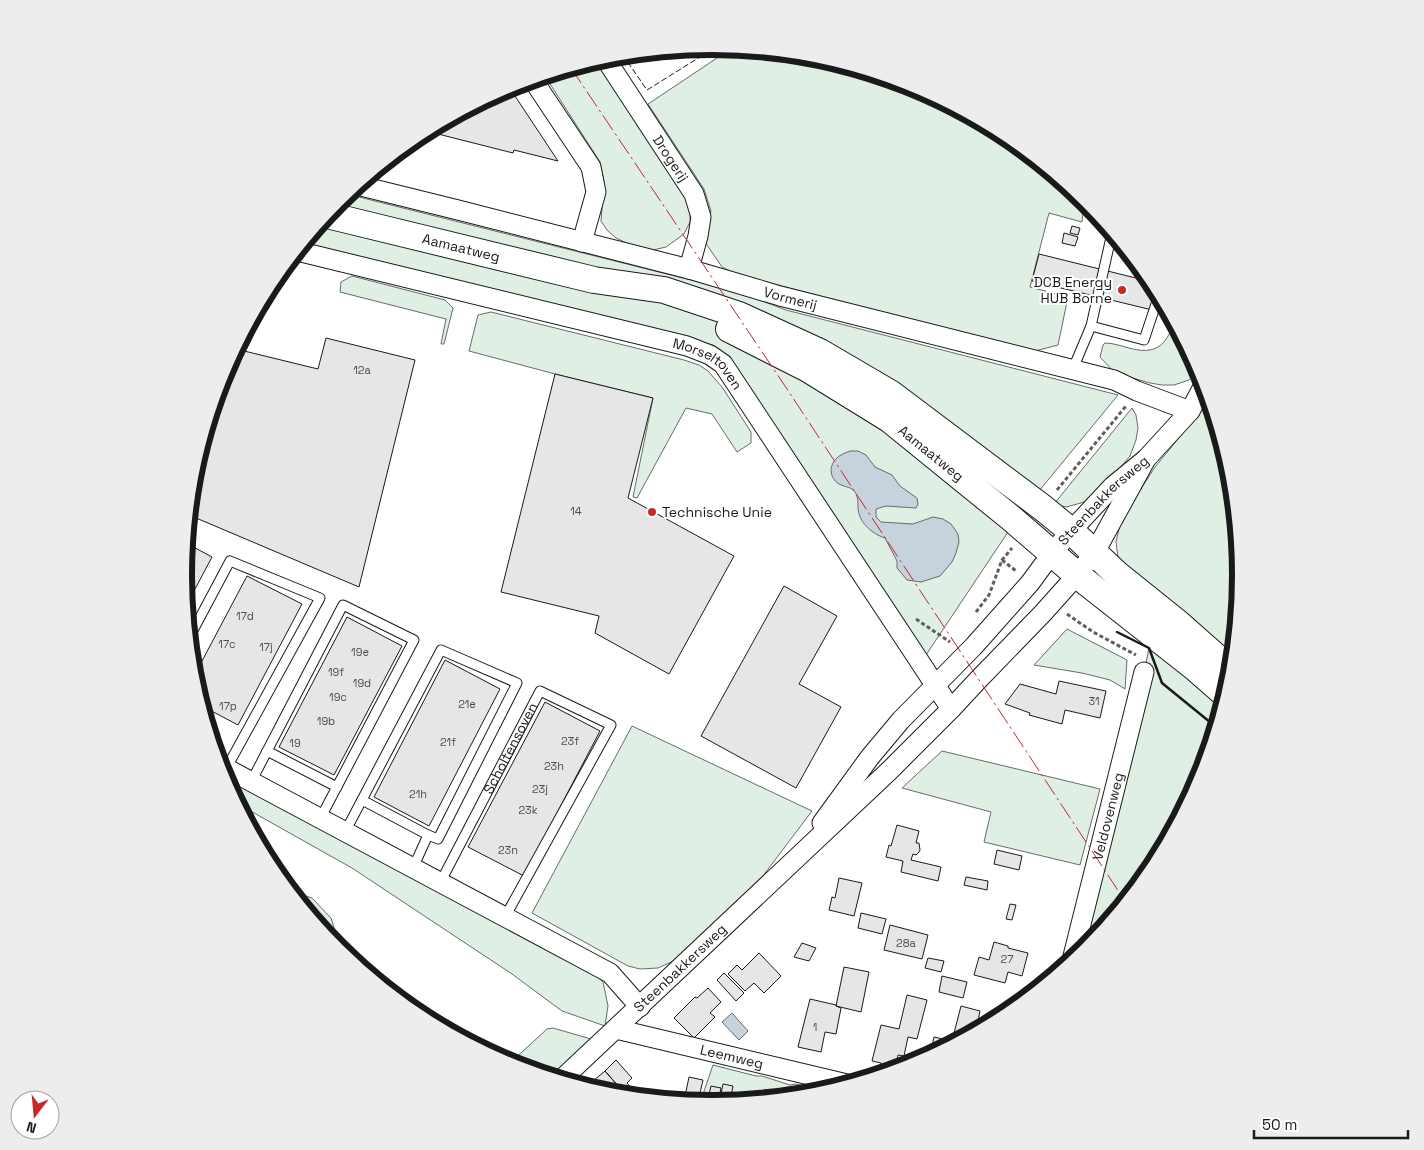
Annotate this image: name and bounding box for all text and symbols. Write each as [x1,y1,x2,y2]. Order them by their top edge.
street label: Drogerij [649,132,693,185]
street label: Aamaatweg [420,230,502,266]
place label: DCB Energy HUB Borne [1034,273,1112,307]
street label: Vormerij [761,283,819,314]
marker: DCB Energy HUB Borne [1116,284,1128,296]
street label: Morseltoven [671,334,746,393]
house number: 12a [353,363,371,377]
street label: Aamaatweg [895,421,968,485]
street label: Steenbakkersweg [1054,451,1152,549]
place label: Technische Unie [662,503,772,521]
house number: 14 [570,504,582,518]
marker: Technische Unie [646,506,658,518]
house number: 17d [236,609,254,623]
house number: 17c [218,637,236,651]
house number: 17j [259,640,273,654]
house number: 19e [351,645,369,659]
house number: 19f [328,665,344,679]
house number: 19d [353,676,371,690]
house number: 19c [329,690,347,704]
house number: 31 [1088,694,1100,708]
house number: 21e [458,697,476,711]
house number: 17p [219,699,237,713]
street label: Scholtensoven [479,699,541,797]
house number: 19b [317,714,335,728]
house number: 23f [561,734,579,748]
house number: 21f [440,735,456,749]
house number: 19 [289,736,301,750]
house number: 23h [544,759,564,773]
street label: Veldovenweg [1088,771,1128,862]
house number: 23j [532,782,548,796]
house number: 21h [409,787,427,801]
house number: 23k [518,803,538,817]
house number: 23n [498,843,518,857]
street label: Steenbakkersweg [630,920,730,1016]
house number: 28a [896,936,917,950]
house number: 27 [1001,952,1013,966]
house number: 1 [813,1020,817,1034]
street label: Leemweg [698,1040,765,1073]
north arrow [10,1090,60,1140]
scale bar [1254,1108,1408,1140]
text: 50 m [1262,1115,1297,1134]
text: N [24,1118,38,1137]

